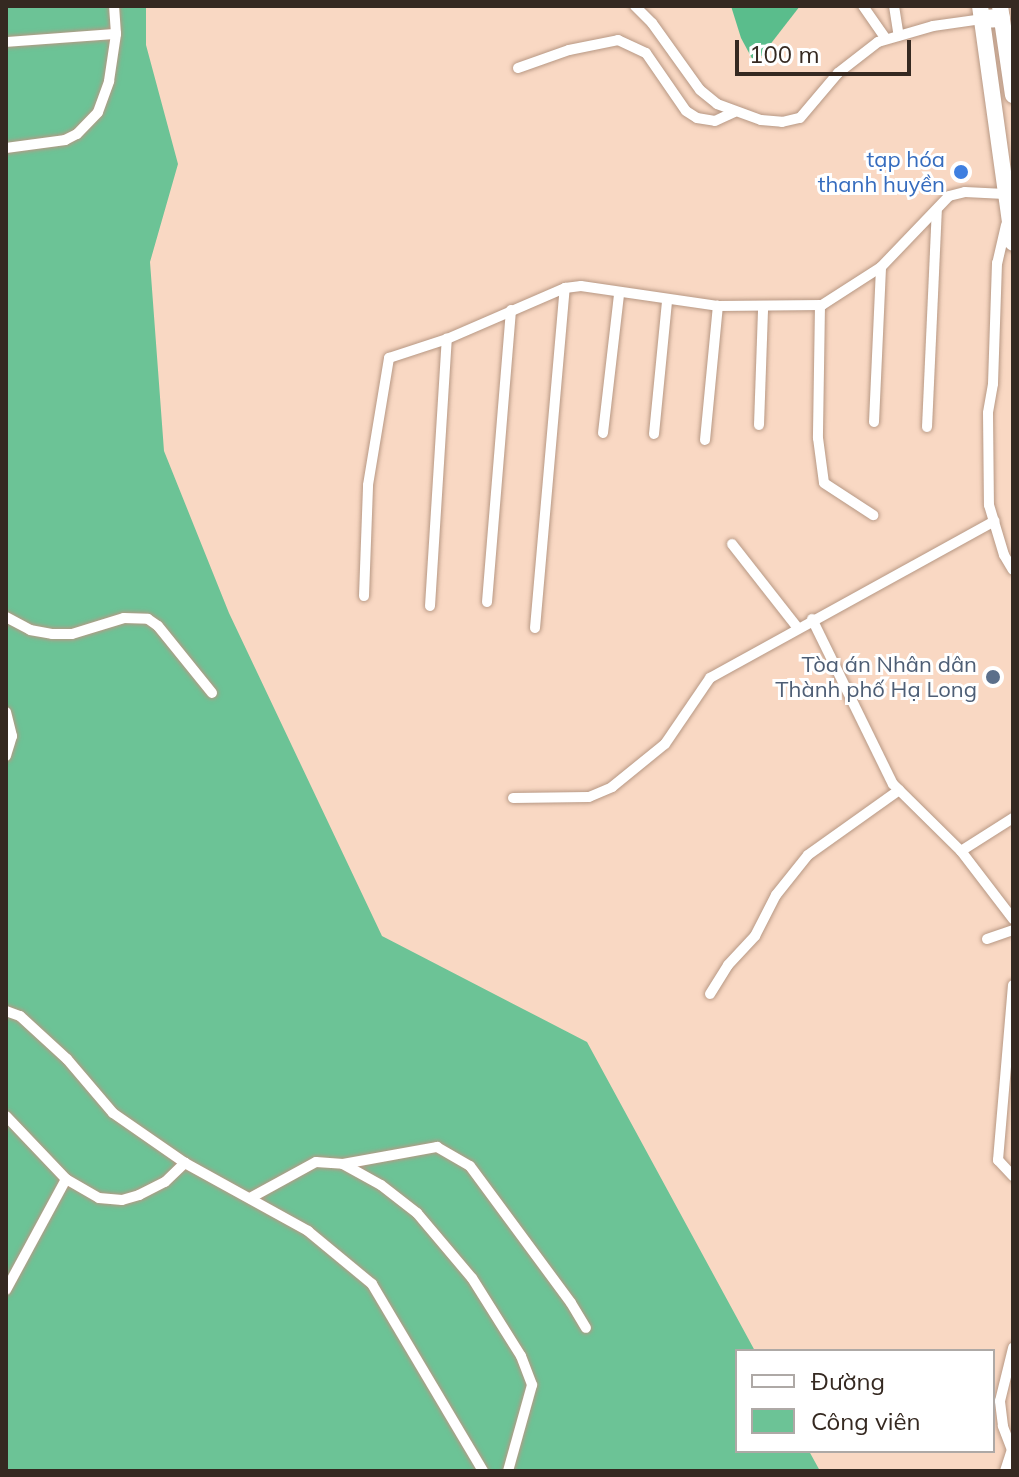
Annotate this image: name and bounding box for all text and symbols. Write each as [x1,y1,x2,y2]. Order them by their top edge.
scale bar [739,24,915,74]
text: 100 m [749,39,820,69]
place label: tạp hóa thanh huyền [818,146,945,198]
marker: tạp hóa thanh huyền [952,163,970,181]
place label: Tòa án Nhân dân Thành phố Hạ Long [775,651,977,702]
marker: Tòa án Nhân dân Thành phố Hạ Long [984,668,1002,686]
legend [735,1349,995,1453]
text: Đường [811,1366,885,1396]
text: Công viên [811,1406,921,1436]

